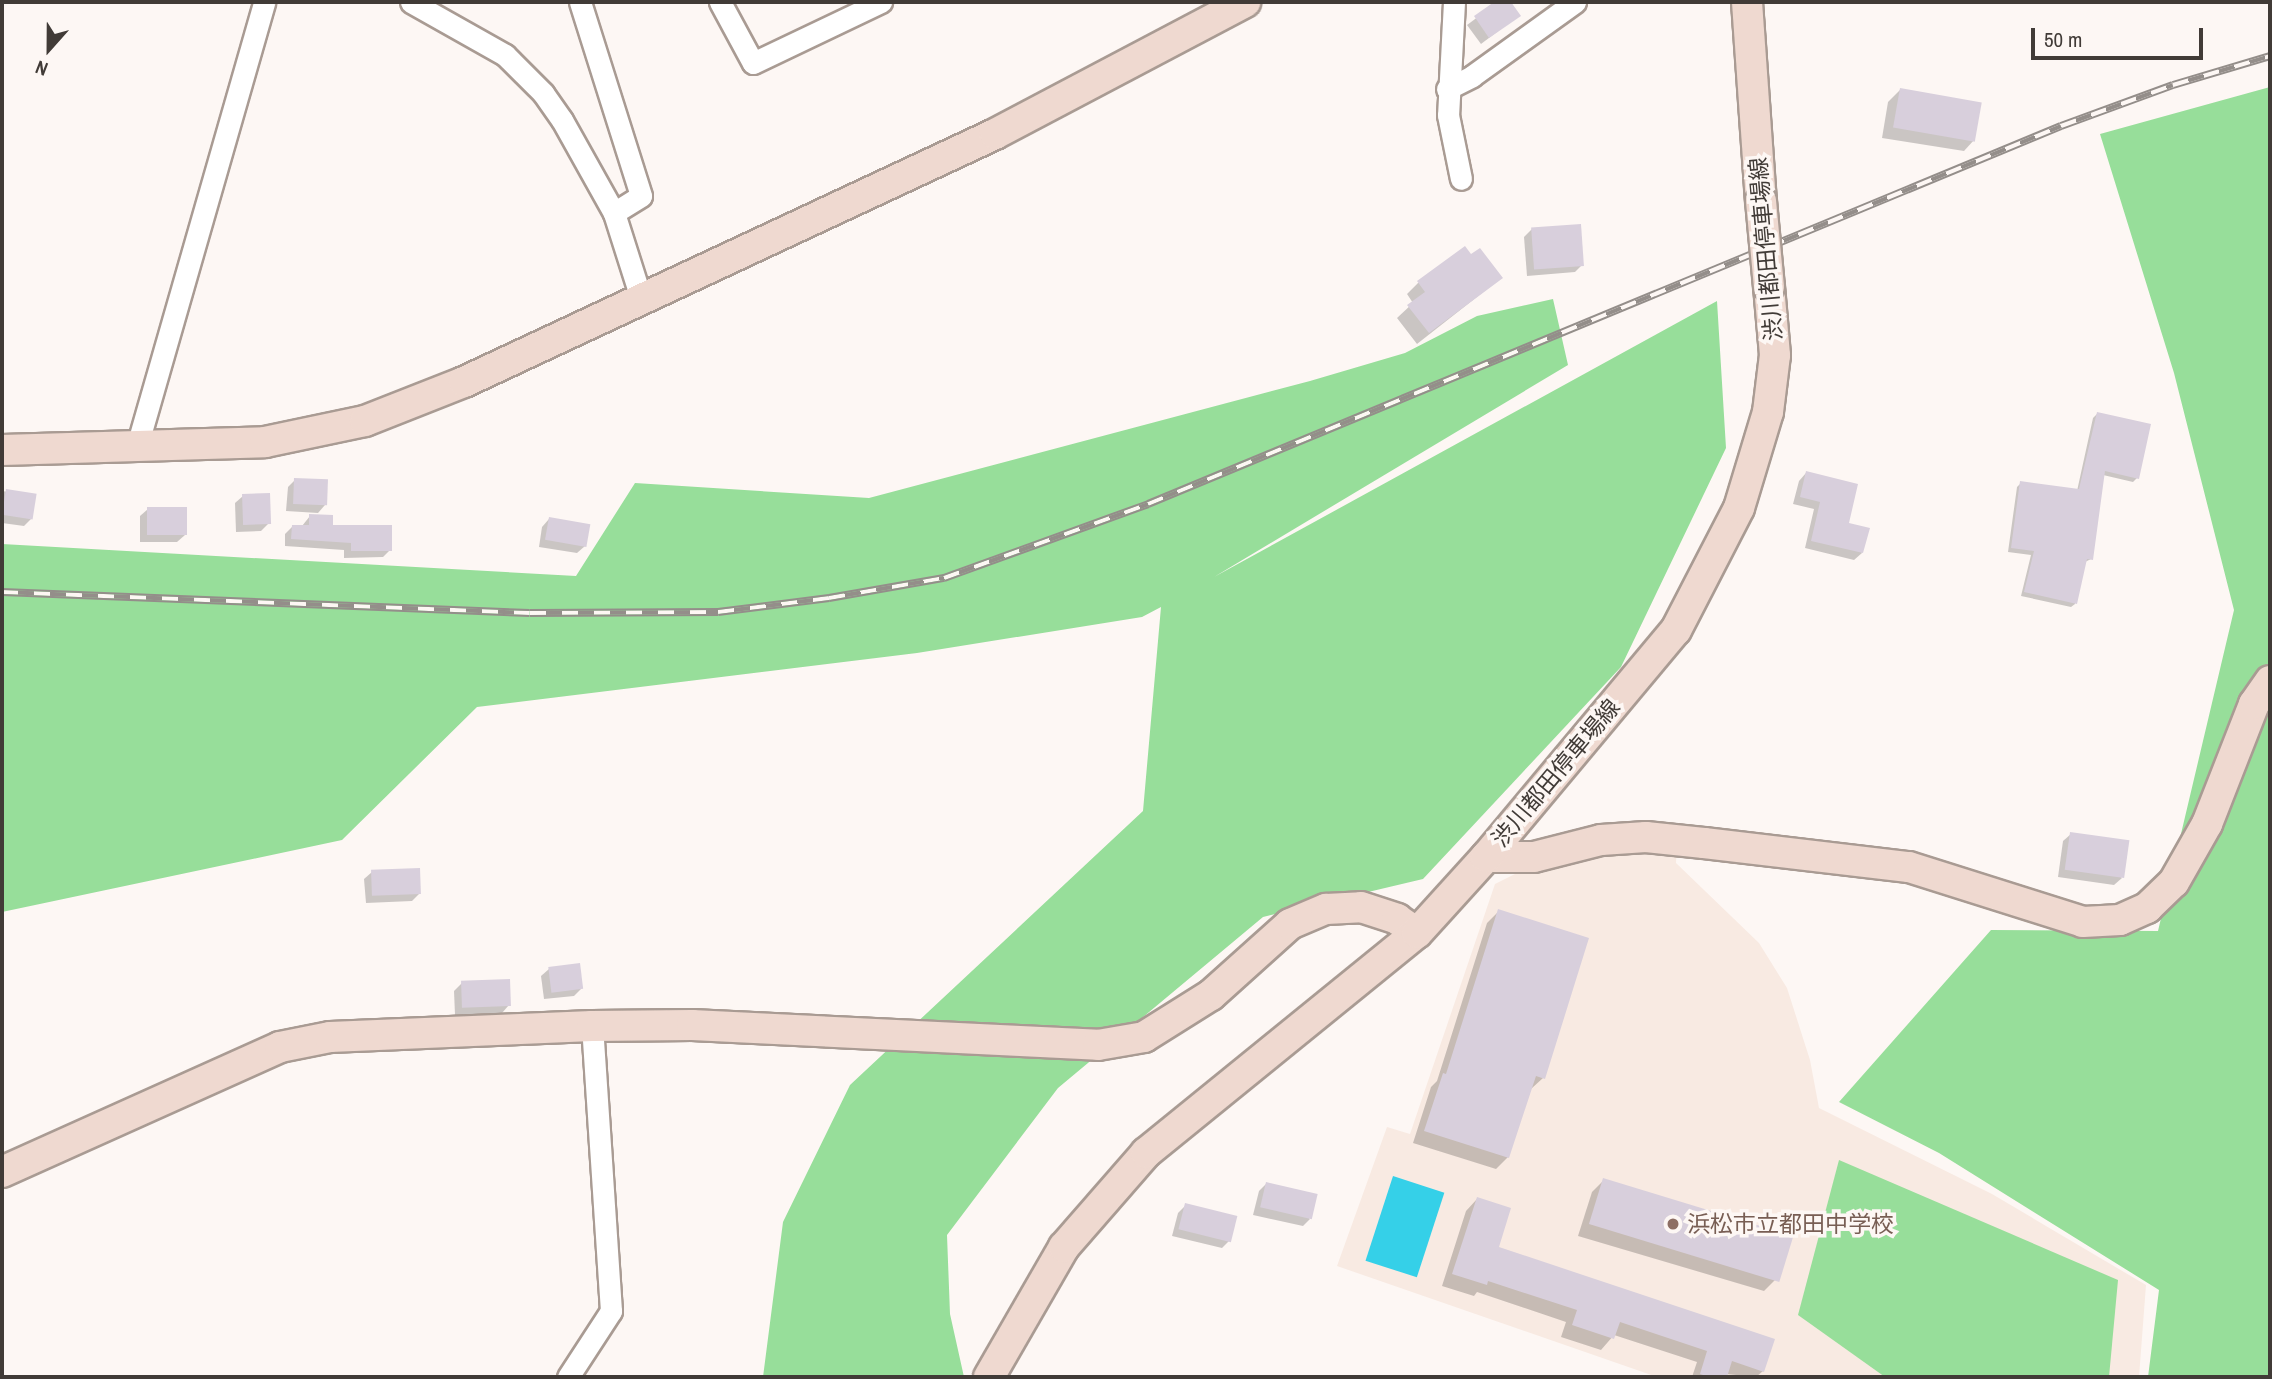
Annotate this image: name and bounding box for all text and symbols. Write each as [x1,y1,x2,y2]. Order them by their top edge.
north arrow [14,14,84,84]
scale bar [2034,14,2206,58]
text: 50 m [2044,25,2082,54]
text: N [32,54,51,83]
street label: 渋川都田停車場線 [1744,156,1788,342]
street label: 渋川都田停車場線 [1486,694,1626,852]
place label: 浜松市立都田中学校 [1687,1210,1894,1238]
marker: 浜松市立都田中学校 [1665,1216,1681,1232]

